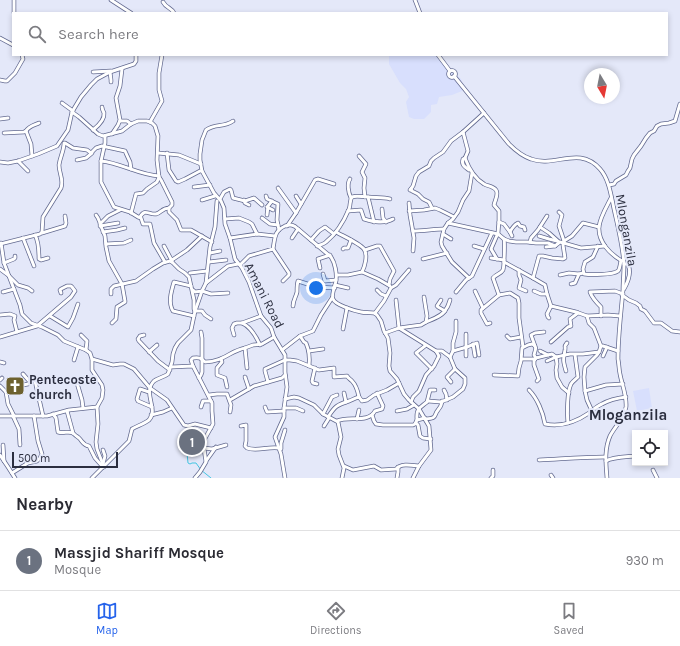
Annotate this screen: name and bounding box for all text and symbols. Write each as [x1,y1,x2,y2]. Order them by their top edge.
search box [12,12,668,56]
icon: search [26,23,48,45]
text: Search here [58,25,139,43]
north arrow [584,68,620,104]
street label: Mlonganzila [613,193,640,267]
street label: Amani Road [242,260,287,330]
your location [306,278,326,298]
place label: Pentecoste church [29,372,97,402]
church icon: Pentecoste church [4,375,26,397]
district label: Mloganzila [589,406,667,424]
pin: 1 [179,427,205,457]
map controls [632,430,668,466]
button: locate [632,430,668,466]
scale bar [12,450,118,469]
text: 500 m [18,452,50,465]
text: Nearby [16,494,73,514]
text: Massjid Shariff Mosque [54,544,224,562]
text: 1 [27,553,31,568]
text: 930 m [626,553,664,568]
text: Mosque [54,562,101,577]
tab: Map [96,600,118,637]
tab: Directions [310,600,362,637]
tab: Saved [554,600,584,637]

